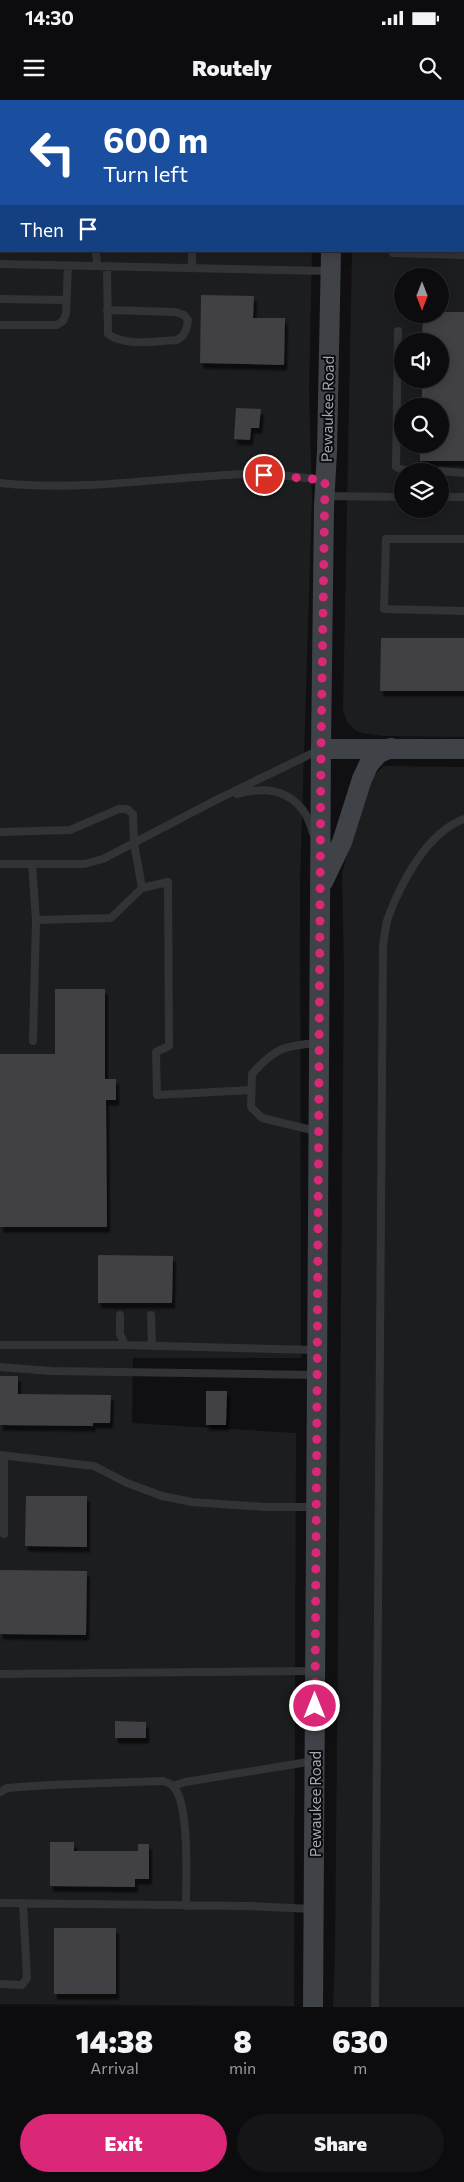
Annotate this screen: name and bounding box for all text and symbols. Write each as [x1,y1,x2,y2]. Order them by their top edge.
text: 14:30 [25,6,74,29]
icon: menu [20,54,48,82]
text: Routely [192,54,272,81]
icon: search [416,54,444,82]
text: 600 m [103,117,208,160]
icon: left [20,120,85,185]
text: Turn left [103,160,188,187]
icon: arrive [74,215,102,243]
text: Then [20,218,64,241]
north arrow [394,268,449,322]
map controls [394,268,449,518]
button: sound [394,333,449,388]
street label: Pewaukee Road [317,356,337,462]
button: search [394,398,449,453]
pin [243,454,285,496]
icon: arrive [250,461,278,489]
button: layers [394,463,449,518]
position arrow [288,1679,340,1731]
street label: Pewaukee Road [306,1751,324,1857]
text: 14:38 [76,2022,153,2059]
text: 8 [233,2022,252,2059]
text: 630 [332,2022,388,2059]
text: Arrival [90,2058,139,2077]
text: min [229,2058,256,2077]
text: m [353,2058,367,2077]
button: Exit [20,2114,227,2172]
button: Share [237,2114,444,2172]

